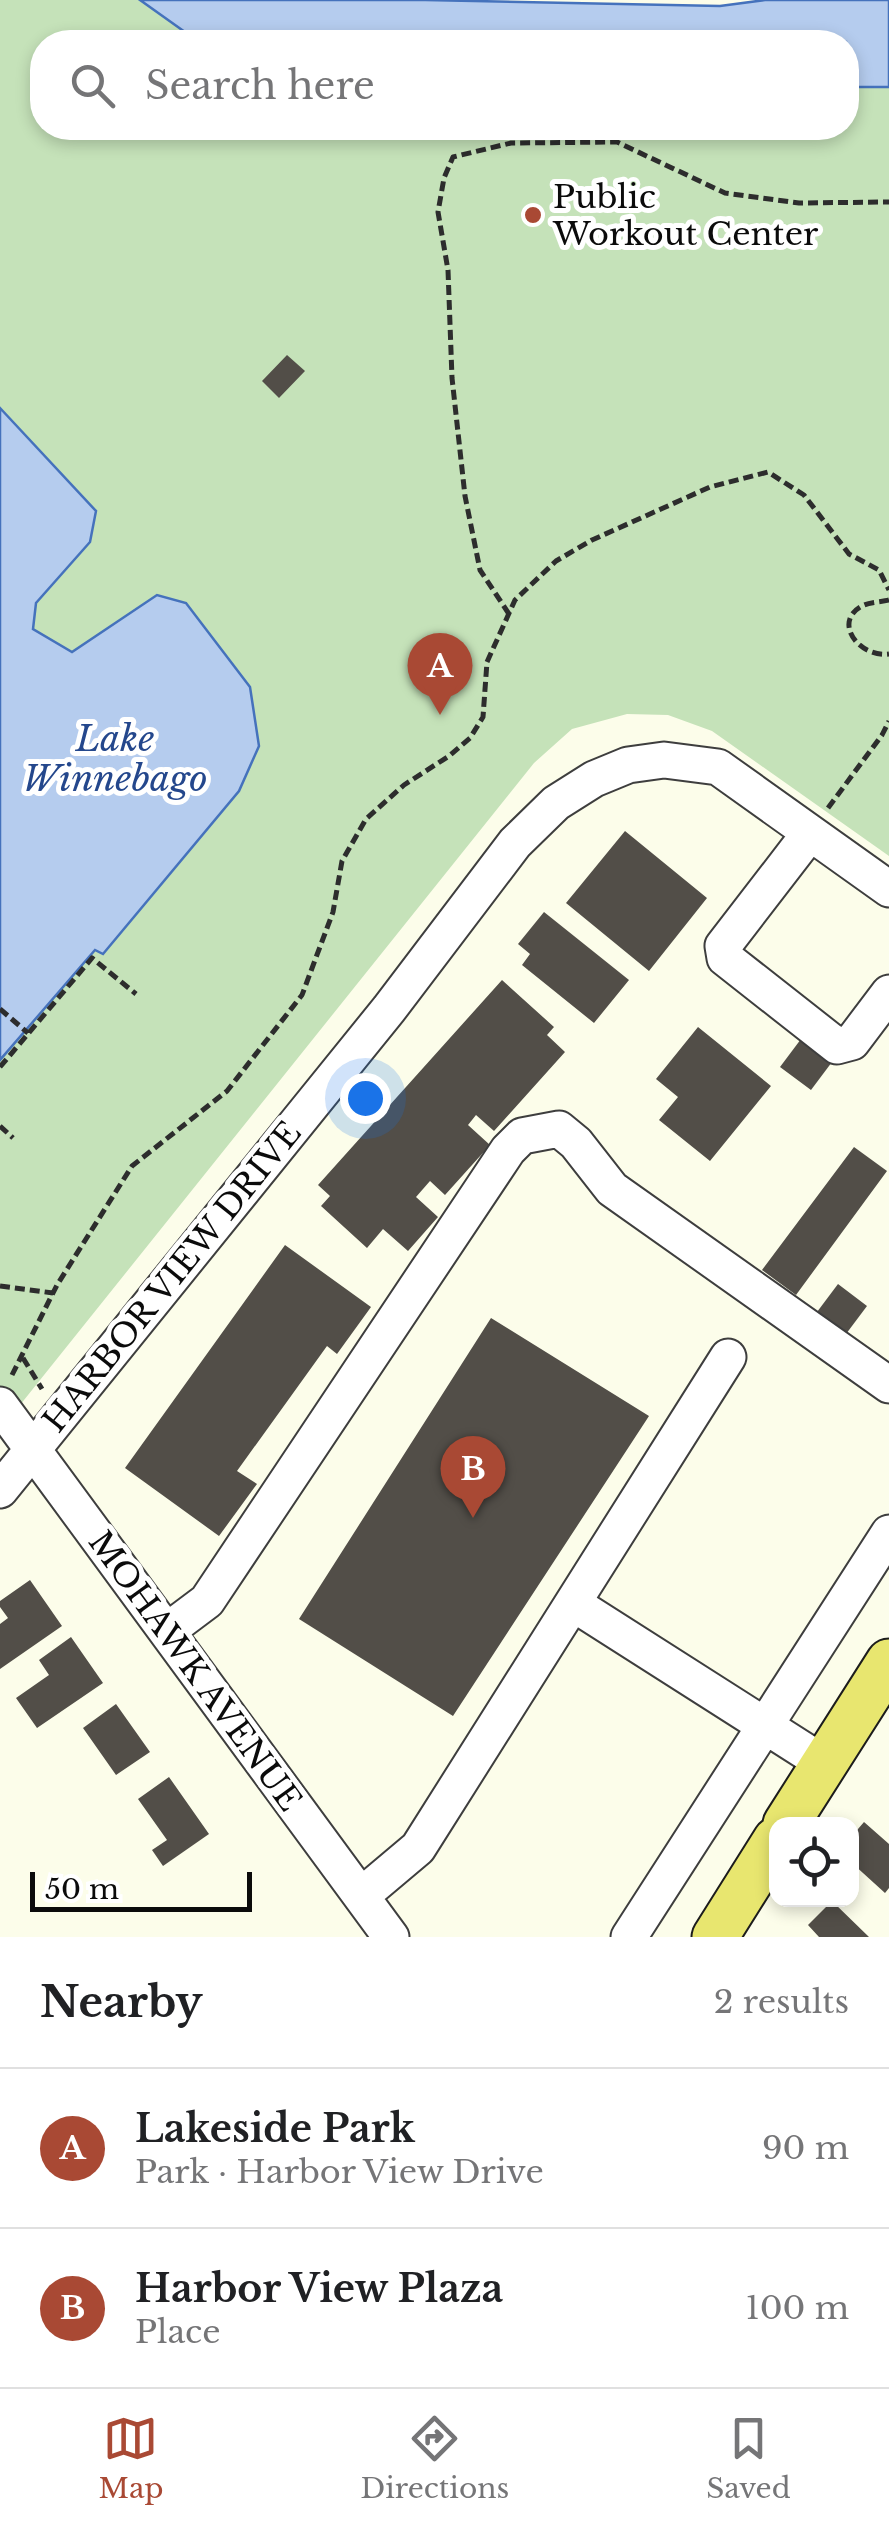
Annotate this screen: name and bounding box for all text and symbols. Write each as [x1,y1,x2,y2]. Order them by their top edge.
search box [30,30,859,140]
icon: search [65,58,120,113]
text: Search here [145,62,375,109]
place label: Public Workout Center [552,177,819,254]
marker: Public Workout Center [522,204,544,226]
pin: A [408,632,472,715]
water label: Lake Winnebago [23,717,207,800]
your location [340,1073,391,1124]
street label: HARBOR VIEW DRIVE [34,1114,310,1440]
pin: B [440,1436,506,1518]
street label: MOHAWK AVENUE [80,1523,310,1819]
map controls [769,1817,859,1907]
button: locate [769,1817,859,1907]
scale bar [30,1867,252,1912]
text: 50 m [45,1872,119,1907]
text: Nearby [40,1976,203,2028]
text: 2 results [714,1982,849,2022]
text: Lakeside Park [135,2105,415,2152]
text: A [60,2128,85,2168]
text: 90 m [762,2128,849,2168]
text: Park · Harbor View Drive [135,2152,544,2192]
text: Harbor View Plaza [135,2265,503,2312]
text: B [60,2288,85,2328]
text: 100 m [746,2288,849,2328]
text: Place [135,2312,221,2352]
tab: Map [98,2411,163,2506]
tab: Directions [360,2411,509,2506]
tab: Saved [706,2411,791,2506]

